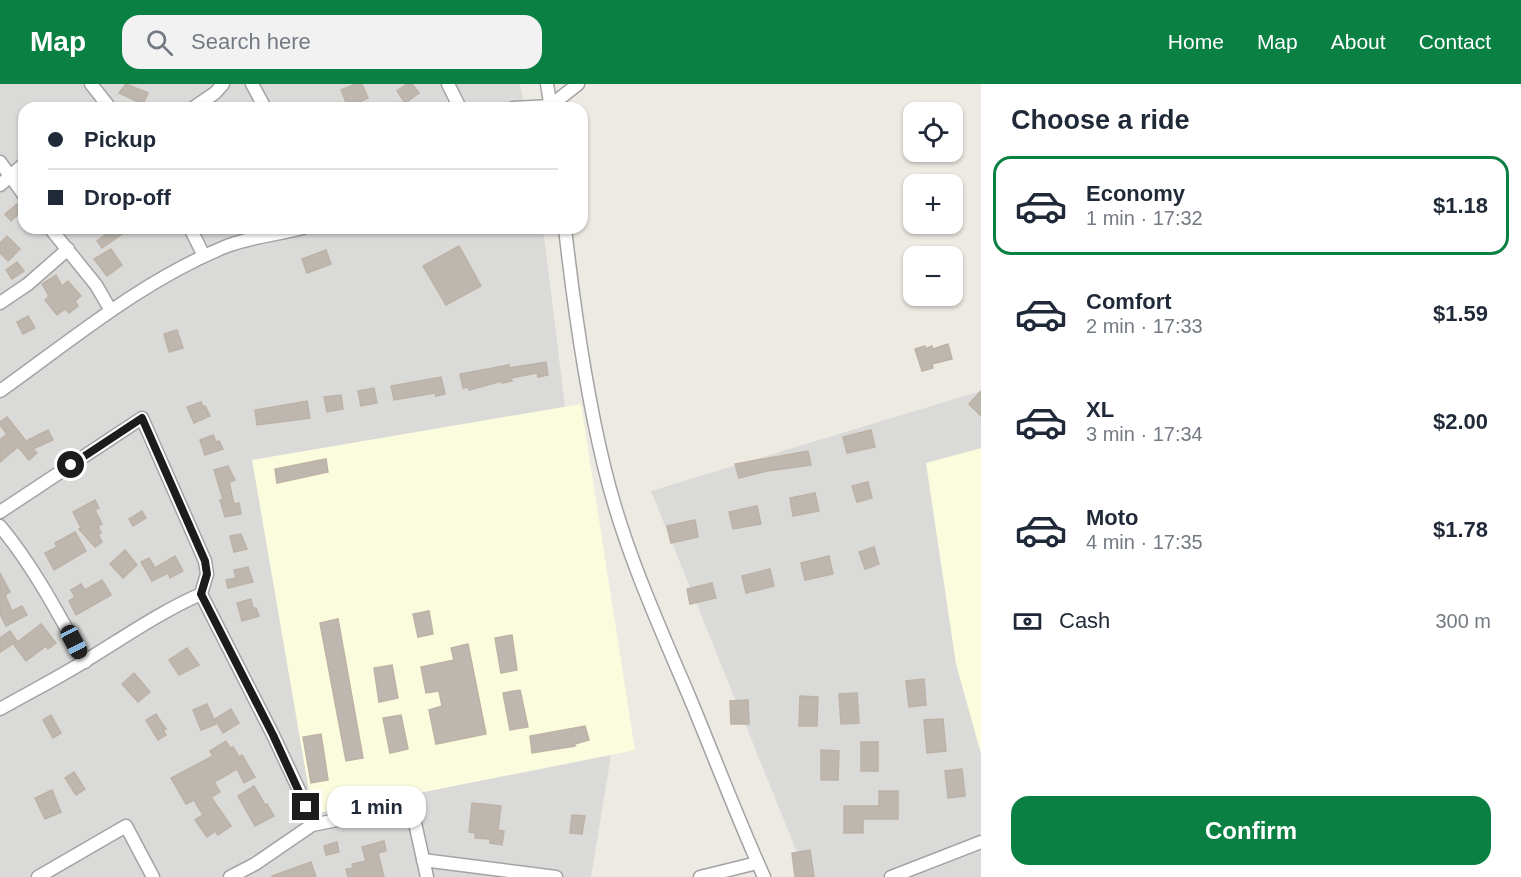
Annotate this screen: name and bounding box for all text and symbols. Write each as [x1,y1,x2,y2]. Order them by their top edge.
search box [122,15,542,69]
text: Map [30,26,86,57]
icon: search [143,26,176,59]
text: Search here [191,29,311,54]
text: Home [1168,30,1224,53]
text: Map [1257,30,1298,53]
text: About [1331,30,1386,53]
text: Contact [1419,30,1491,53]
map controls [903,102,963,306]
button: locate [903,102,963,162]
text: Choose a ride [1011,105,1190,135]
text: Pickup [84,127,156,152]
button: + [903,174,963,234]
icon: car [1014,179,1068,233]
text: Economy [1086,181,1185,206]
text: Drop-off [84,185,171,210]
text: $1.18 [1433,193,1488,218]
text: 1 min · 17:32 [1086,207,1203,229]
button: − [903,246,963,306]
icon: car [1014,287,1068,341]
text: Comfort [1086,289,1172,314]
text: $1.59 [1433,301,1488,326]
text: 2 min · 17:33 [1086,315,1203,337]
icon: car [1014,395,1068,449]
text: XL [1086,397,1114,422]
text: $2.00 [1433,409,1488,434]
text: 3 min · 17:34 [1086,423,1203,445]
route start [57,451,84,478]
icon: car [1014,503,1068,557]
text: Moto [1086,505,1139,530]
text: $1.78 [1433,517,1488,542]
text: 4 min · 17:35 [1086,531,1203,553]
icon: cash [1011,605,1044,638]
text: Cash [1059,608,1110,633]
text: 300 m [1435,610,1491,632]
car [58,622,90,662]
callout: 1 min [327,786,426,828]
route end [292,793,319,820]
text: 1 min [350,796,403,818]
button: Confirm [1011,796,1491,865]

